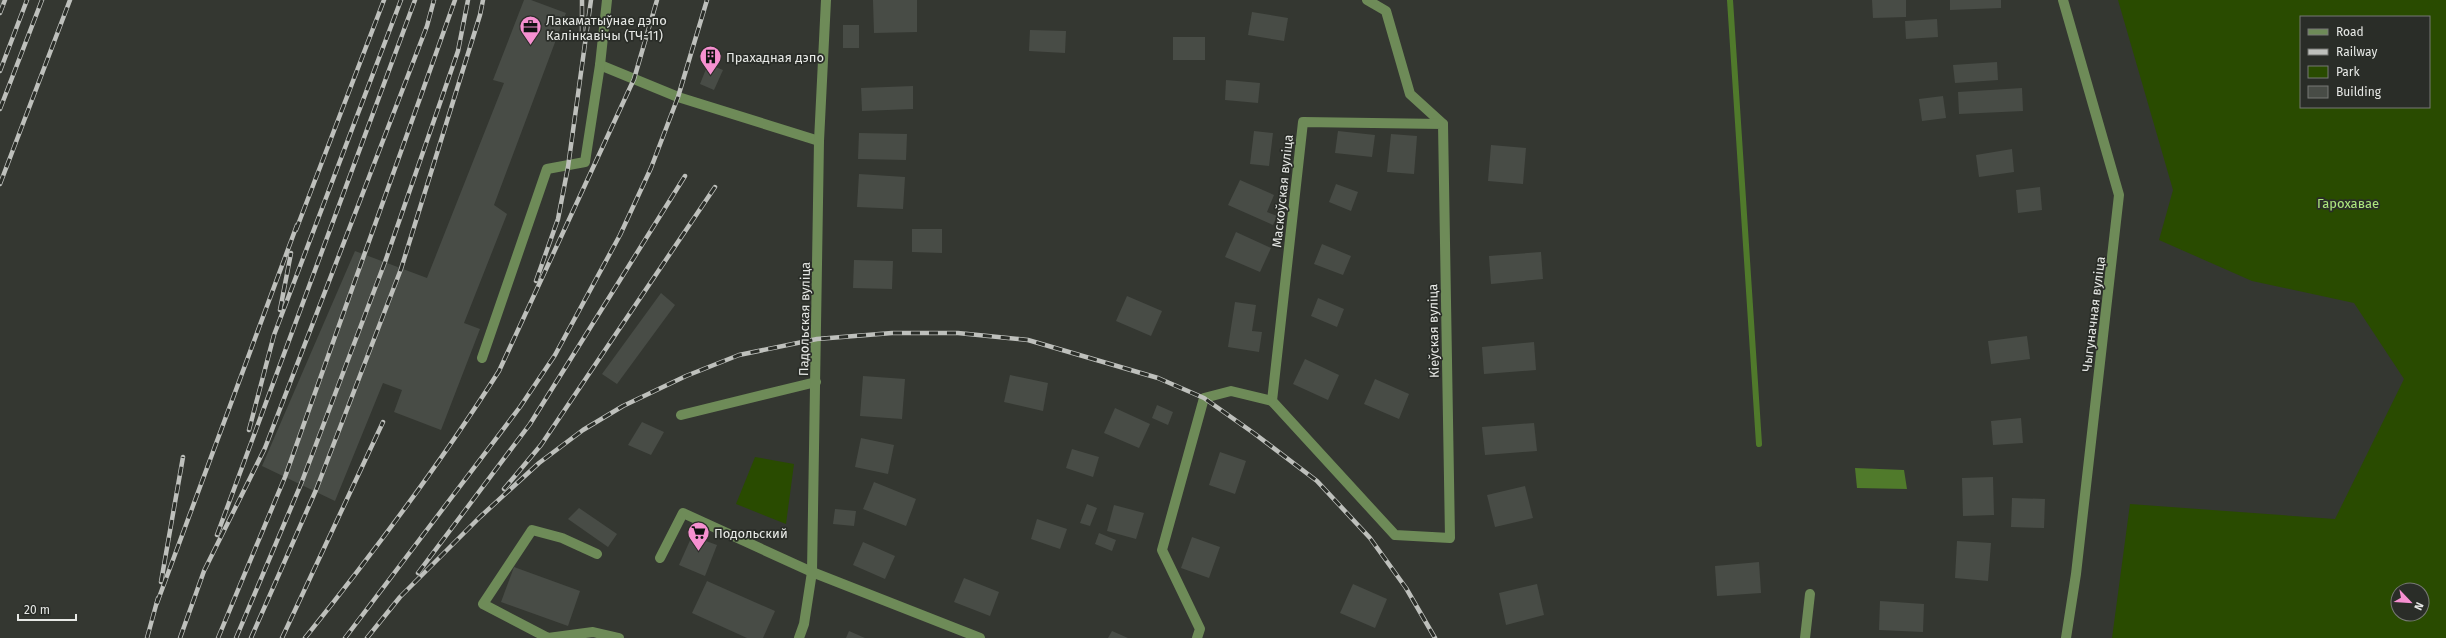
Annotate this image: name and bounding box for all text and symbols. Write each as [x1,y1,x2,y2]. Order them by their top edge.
place label: Лакаматыўнае дэпо Калінкавічы (ТЧ-11) [546,13,667,43]
office icon: Лакаматыўнае дэпо Калінкавічы (ТЧ-11) [517,14,543,47]
legend [2300,16,2430,108]
text: Road [2336,25,2364,39]
building icon: Прахадная дэпо [698,44,724,77]
text: Railway [2336,45,2377,59]
place label: Прахадная дэпо [726,50,824,65]
text: Park [2336,65,2360,79]
text: Building [2336,85,2382,99]
street label: Маскоўская вуліца [1269,134,1296,248]
park label: Гарохавае [2317,196,2379,211]
street label: Чыгуначная вуліца [2079,256,2108,373]
street label: Падольская вуліца [796,262,813,376]
street label: Кіеўская вуліца [1425,284,1442,378]
supermarket icon: Подольский [686,520,712,553]
place label: Подольский [714,526,788,541]
north arrow [2390,582,2430,622]
scale bar [18,596,76,622]
text: N [2411,600,2426,612]
text: 20 m [24,603,50,617]

